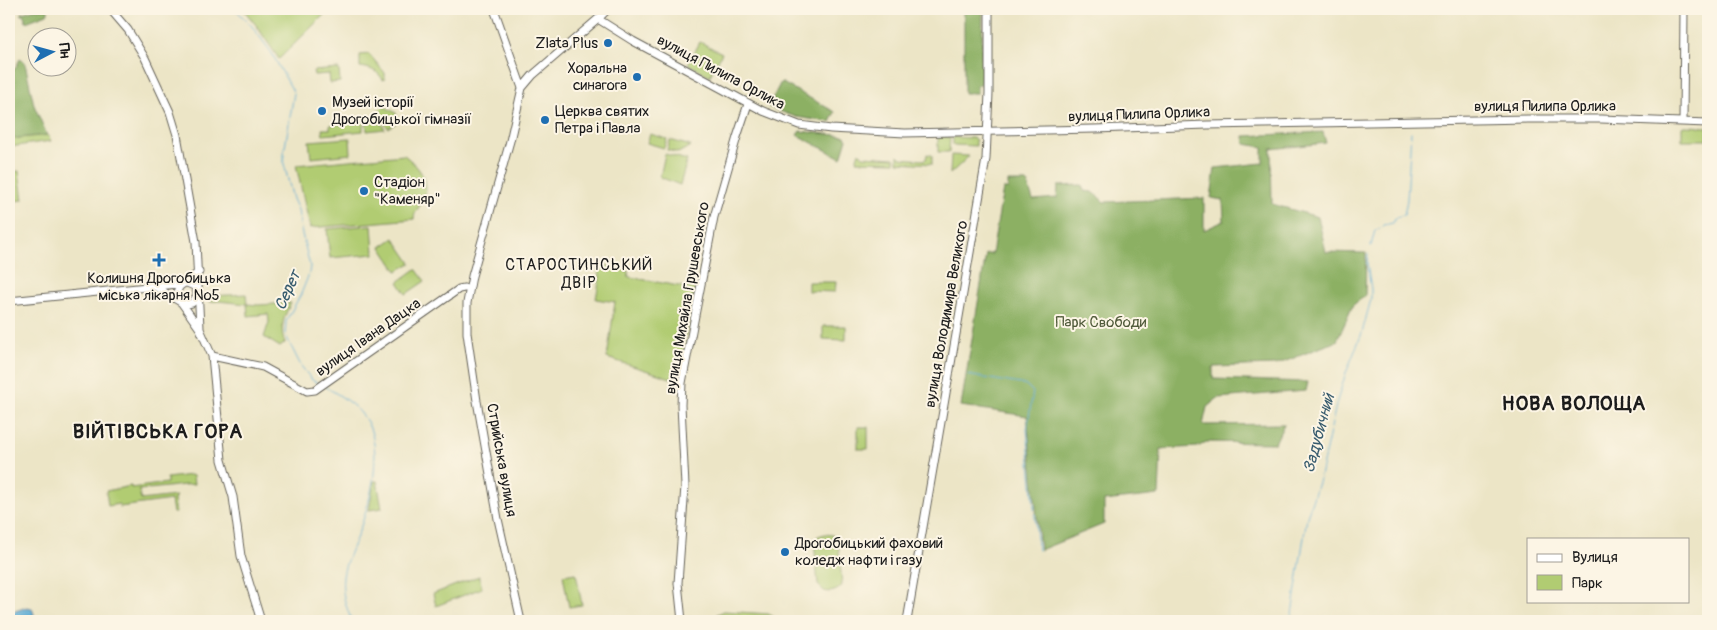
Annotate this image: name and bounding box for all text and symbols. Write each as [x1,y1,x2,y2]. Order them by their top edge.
north arrow [28,28,78,78]
street label: вулиця Пилипа Орлика [654,31,788,114]
place label: Zlata Plus [535,34,598,53]
marker: Zlata Plus [602,37,614,49]
text: Пн [55,42,74,59]
place label: Хоральна синагога [568,59,627,95]
marker: Хоральна синагога [631,71,643,83]
place label: Музей історії Дрогобицької гімназії [331,93,472,129]
street label: вулиця Пилипа Орлика [1474,97,1616,116]
place label: Церква святих Петра і Павла [555,102,649,138]
street label: вулиця Пилипа Орлика [1068,103,1210,126]
marker: Музей історії Дрогобицької гімназії [316,105,328,117]
marker: Церква святих Петра і Павла [539,114,551,126]
place label: Стадіон "Каменяр" [374,173,441,209]
marker: Стадіон "Каменяр" [358,185,370,197]
street label: вулиця Михайла Грушевського [661,200,714,396]
street label: вулиця Володимира Великого [921,219,972,409]
marker: Колишня Дрогобицька міська лікарня №5 [152,253,166,267]
district label: СТАРОСТИНСЬКИЙ ДВІР [505,255,653,293]
water label: Серет [270,266,306,313]
place label: Колишня Дрогобицька міська лікарня №5 [87,269,231,305]
street label: вулиця Івана Дацка [312,294,425,381]
park label: Парк Свободи [1055,313,1147,332]
water label: Задубичний [1299,390,1339,475]
district label: НОВА ВОЛОЩА [1502,391,1646,416]
street label: Стрийська вулиця [482,402,521,518]
district label: ВІЙТІВСЬКА ГОРА [73,419,243,444]
place label: Дрогобицький фаховий коледж нафти і газу [794,534,943,570]
legend [1527,538,1690,602]
marker: Дрогобицький фаховий коледж нафти і газу [779,546,791,558]
text: Вулиця [1572,548,1618,567]
text: Парк [1572,574,1603,593]

